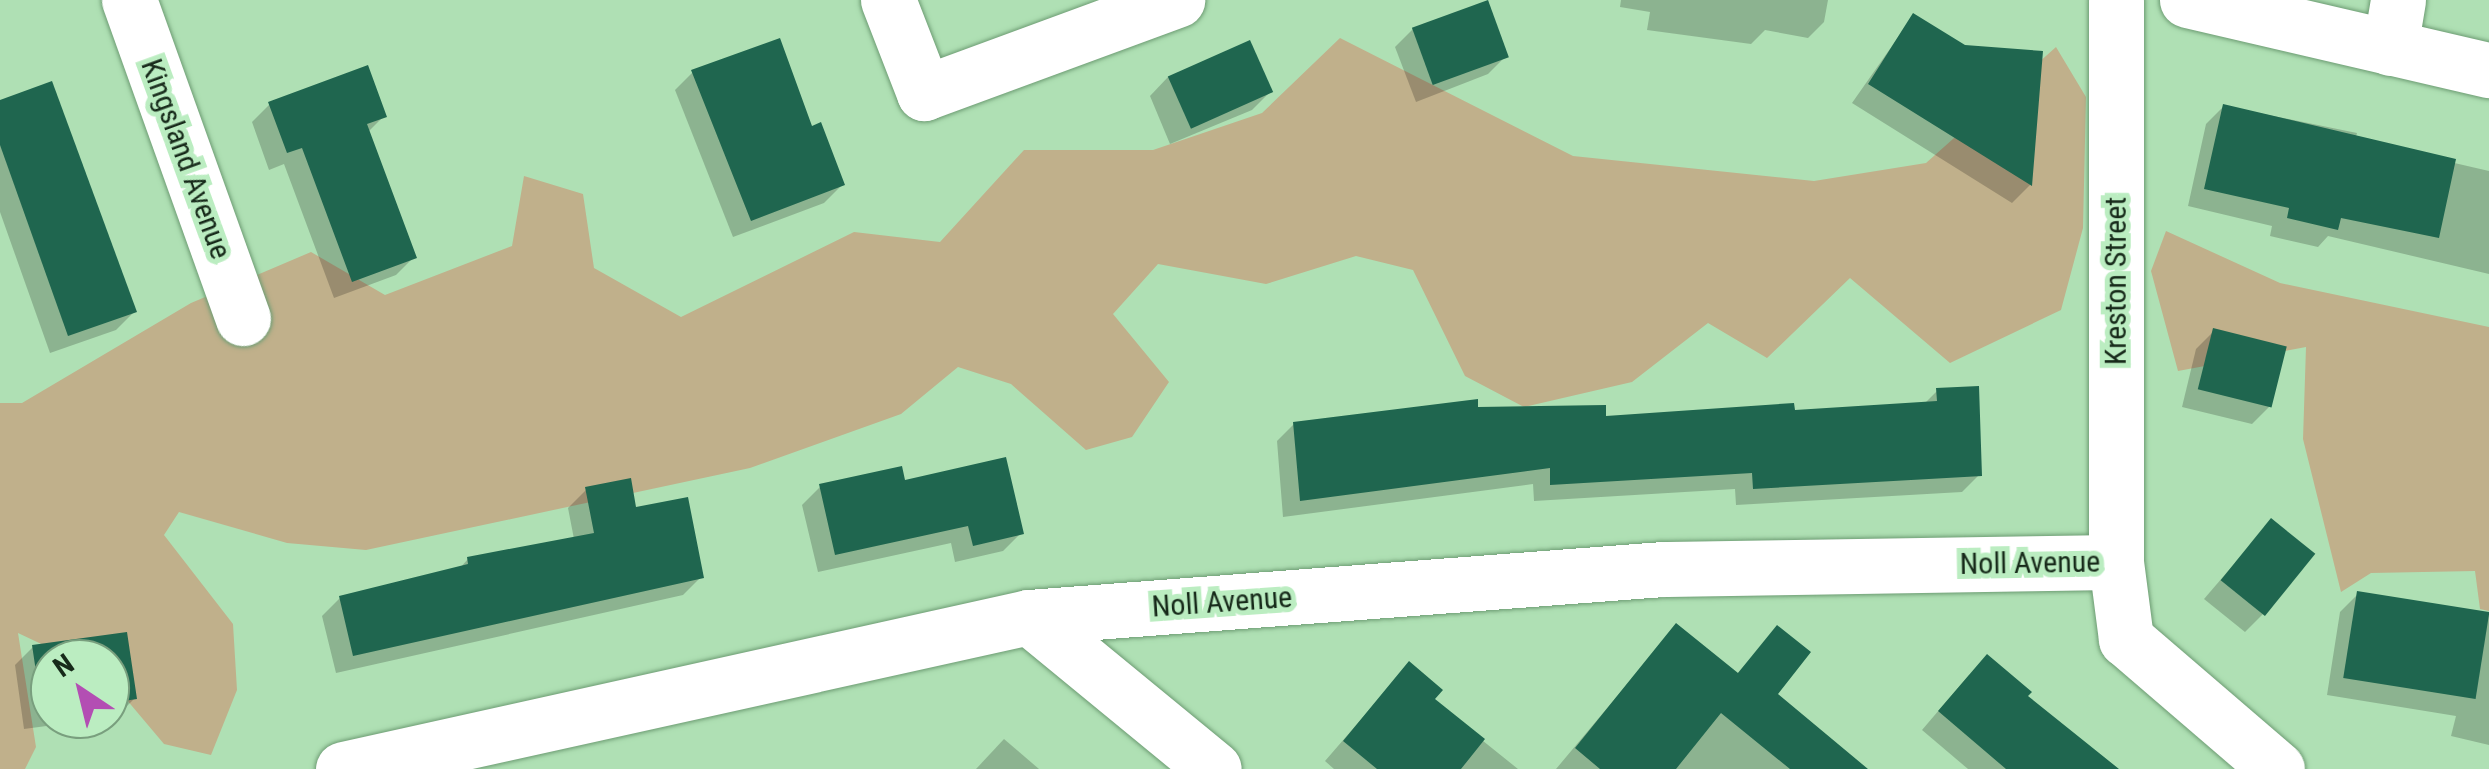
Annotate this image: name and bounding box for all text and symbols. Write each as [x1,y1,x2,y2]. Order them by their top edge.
street label: Kingsland Avenue [133,54,239,264]
street label: Kreston Street [2098,197,2134,365]
street label: Noll Avenue [1959,544,2101,582]
street label: Noll Avenue [1151,579,1293,625]
north arrow [30,639,130,739]
text: N [47,647,80,684]

